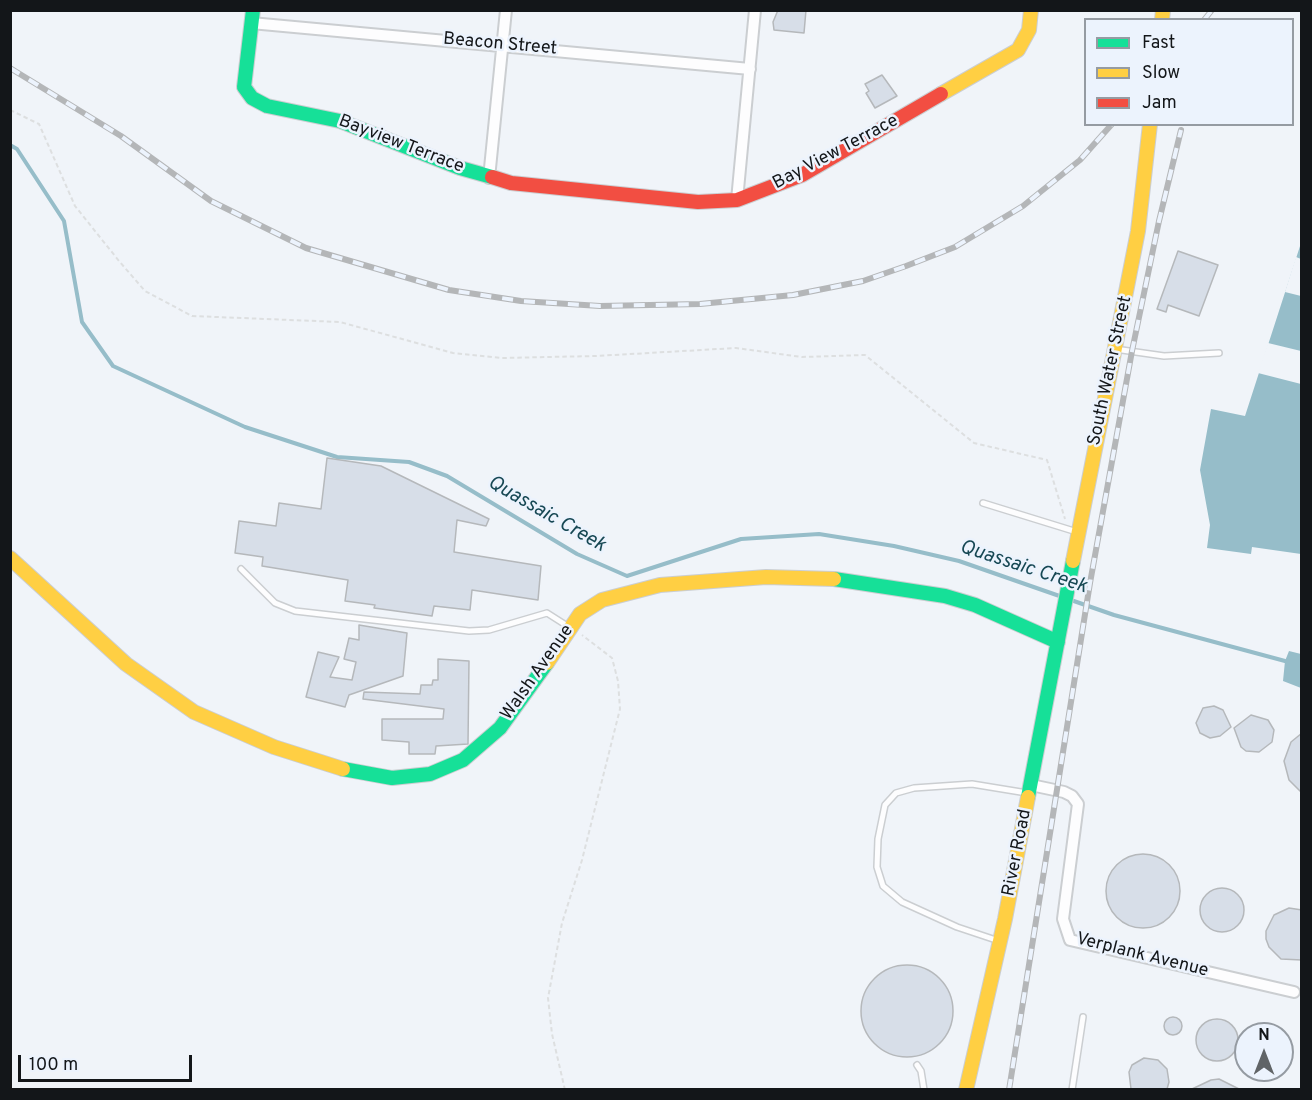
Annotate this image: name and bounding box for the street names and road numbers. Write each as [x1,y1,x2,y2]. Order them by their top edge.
street label: Beacon Street [442,29,558,61]
street label: Bayview Terrace [335,111,467,179]
street label: Bay View Terrace [770,111,902,195]
street label: South Water Street [1085,294,1137,448]
street label: Walsh Avenue [497,621,579,725]
street label: River Road [999,808,1037,898]
street label: Verplank Avenue [1074,929,1210,983]

